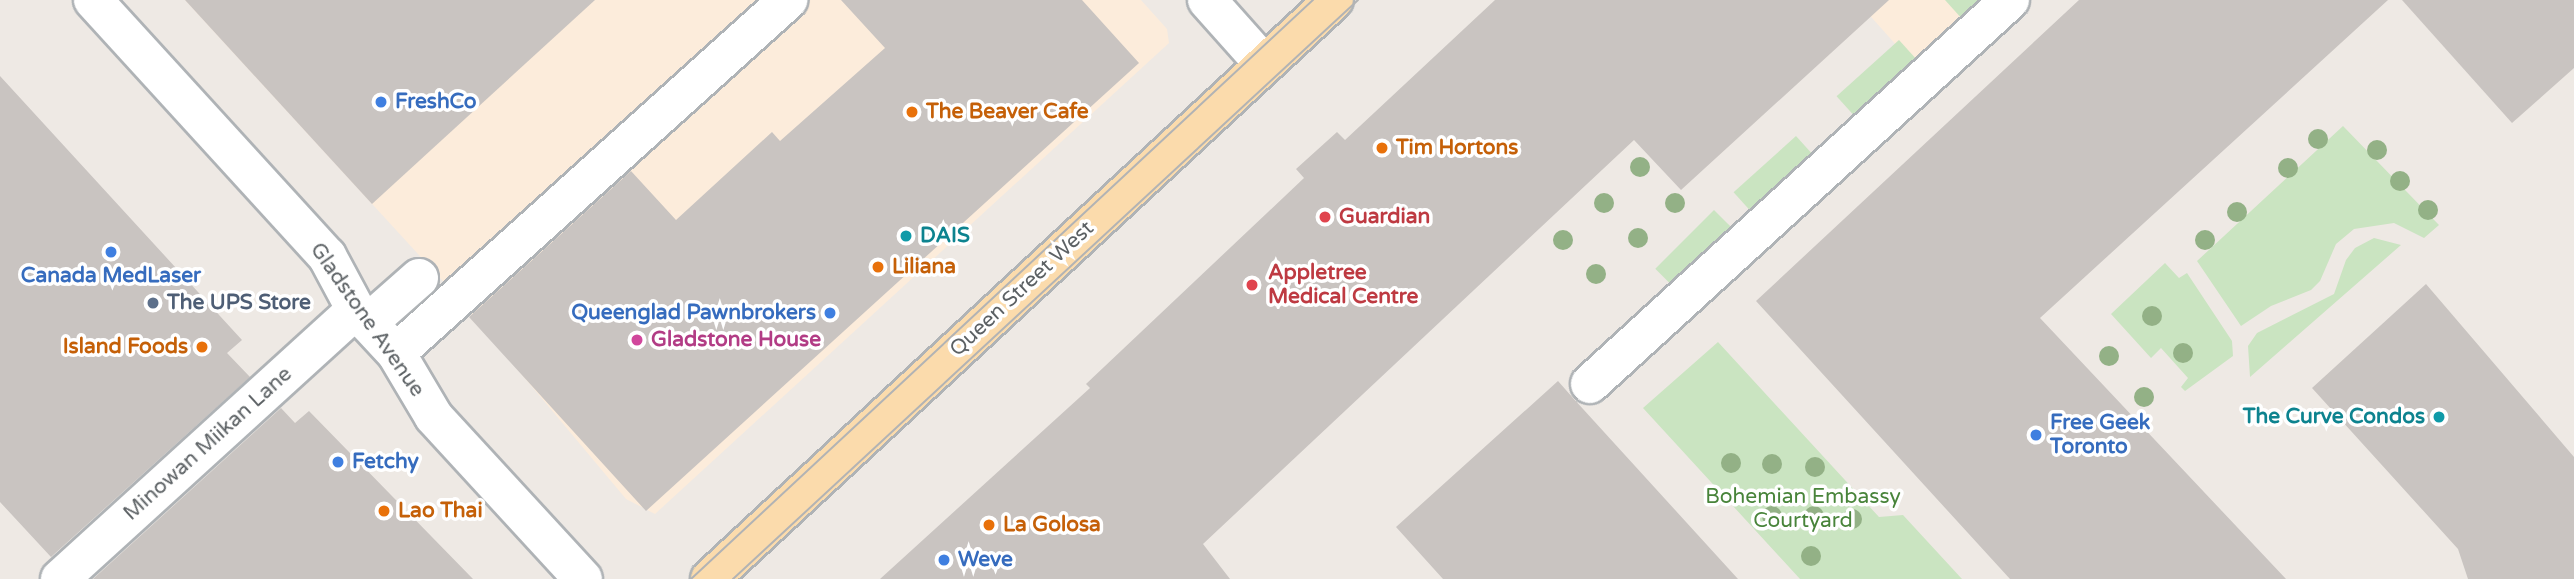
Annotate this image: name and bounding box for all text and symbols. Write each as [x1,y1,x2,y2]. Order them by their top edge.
place label: FreshCo [395,89,477,115]
marker: FreshCo [373,94,389,110]
place label: The Beaver Cafe [926,99,1089,125]
marker: The Beaver Cafe [904,104,920,120]
place label: Tim Hortons [1396,135,1518,161]
marker: Tim Hortons [1374,140,1390,156]
place label: Guardian [1339,204,1430,230]
marker: Guardian [1317,209,1333,225]
street label: Queen Street West [945,216,1099,362]
place label: DAIS [920,223,970,249]
marker: DAIS [898,228,914,244]
street label: Gladstone Avenue [304,238,430,402]
marker: Canada MedLaser [103,244,119,260]
place label: Liliana [892,254,956,280]
marker: Liliana [870,259,886,275]
place label: Appletree Medical Centre [1268,260,1418,310]
place label: Canada MedLaser [21,263,201,289]
marker: Appletree Medical Centre [1242,275,1262,295]
place label: The UPS Store [167,290,311,316]
marker: The UPS Store [145,295,161,311]
place label: Queenglad Pawnbrokers [571,300,816,326]
marker: Queenglad Pawnbrokers [822,305,838,321]
place label: Gladstone House [651,327,821,353]
marker: Gladstone House [629,332,645,348]
place label: Island Foods [63,334,188,360]
marker: Island Foods [194,339,210,355]
street label: Minowan Miikan Lane [119,362,297,526]
place label: The Curve Condos [2243,404,2425,430]
marker: The Curve Condos [2431,409,2447,425]
place label: Free Geek Toronto [2050,410,2150,460]
marker: Free Geek Toronto [2028,427,2044,443]
place label: Fetchy [352,449,419,475]
marker: Fetchy [330,454,346,470]
park label: Bohemian Embassy Courtyard [1705,484,1901,534]
place label: Lao Thai [398,498,483,524]
marker: Lao Thai [376,503,392,519]
place label: La Golosa [1003,512,1101,538]
marker: La Golosa [981,517,997,533]
place label: Weve [958,547,1013,573]
marker: Weve [936,552,952,568]

